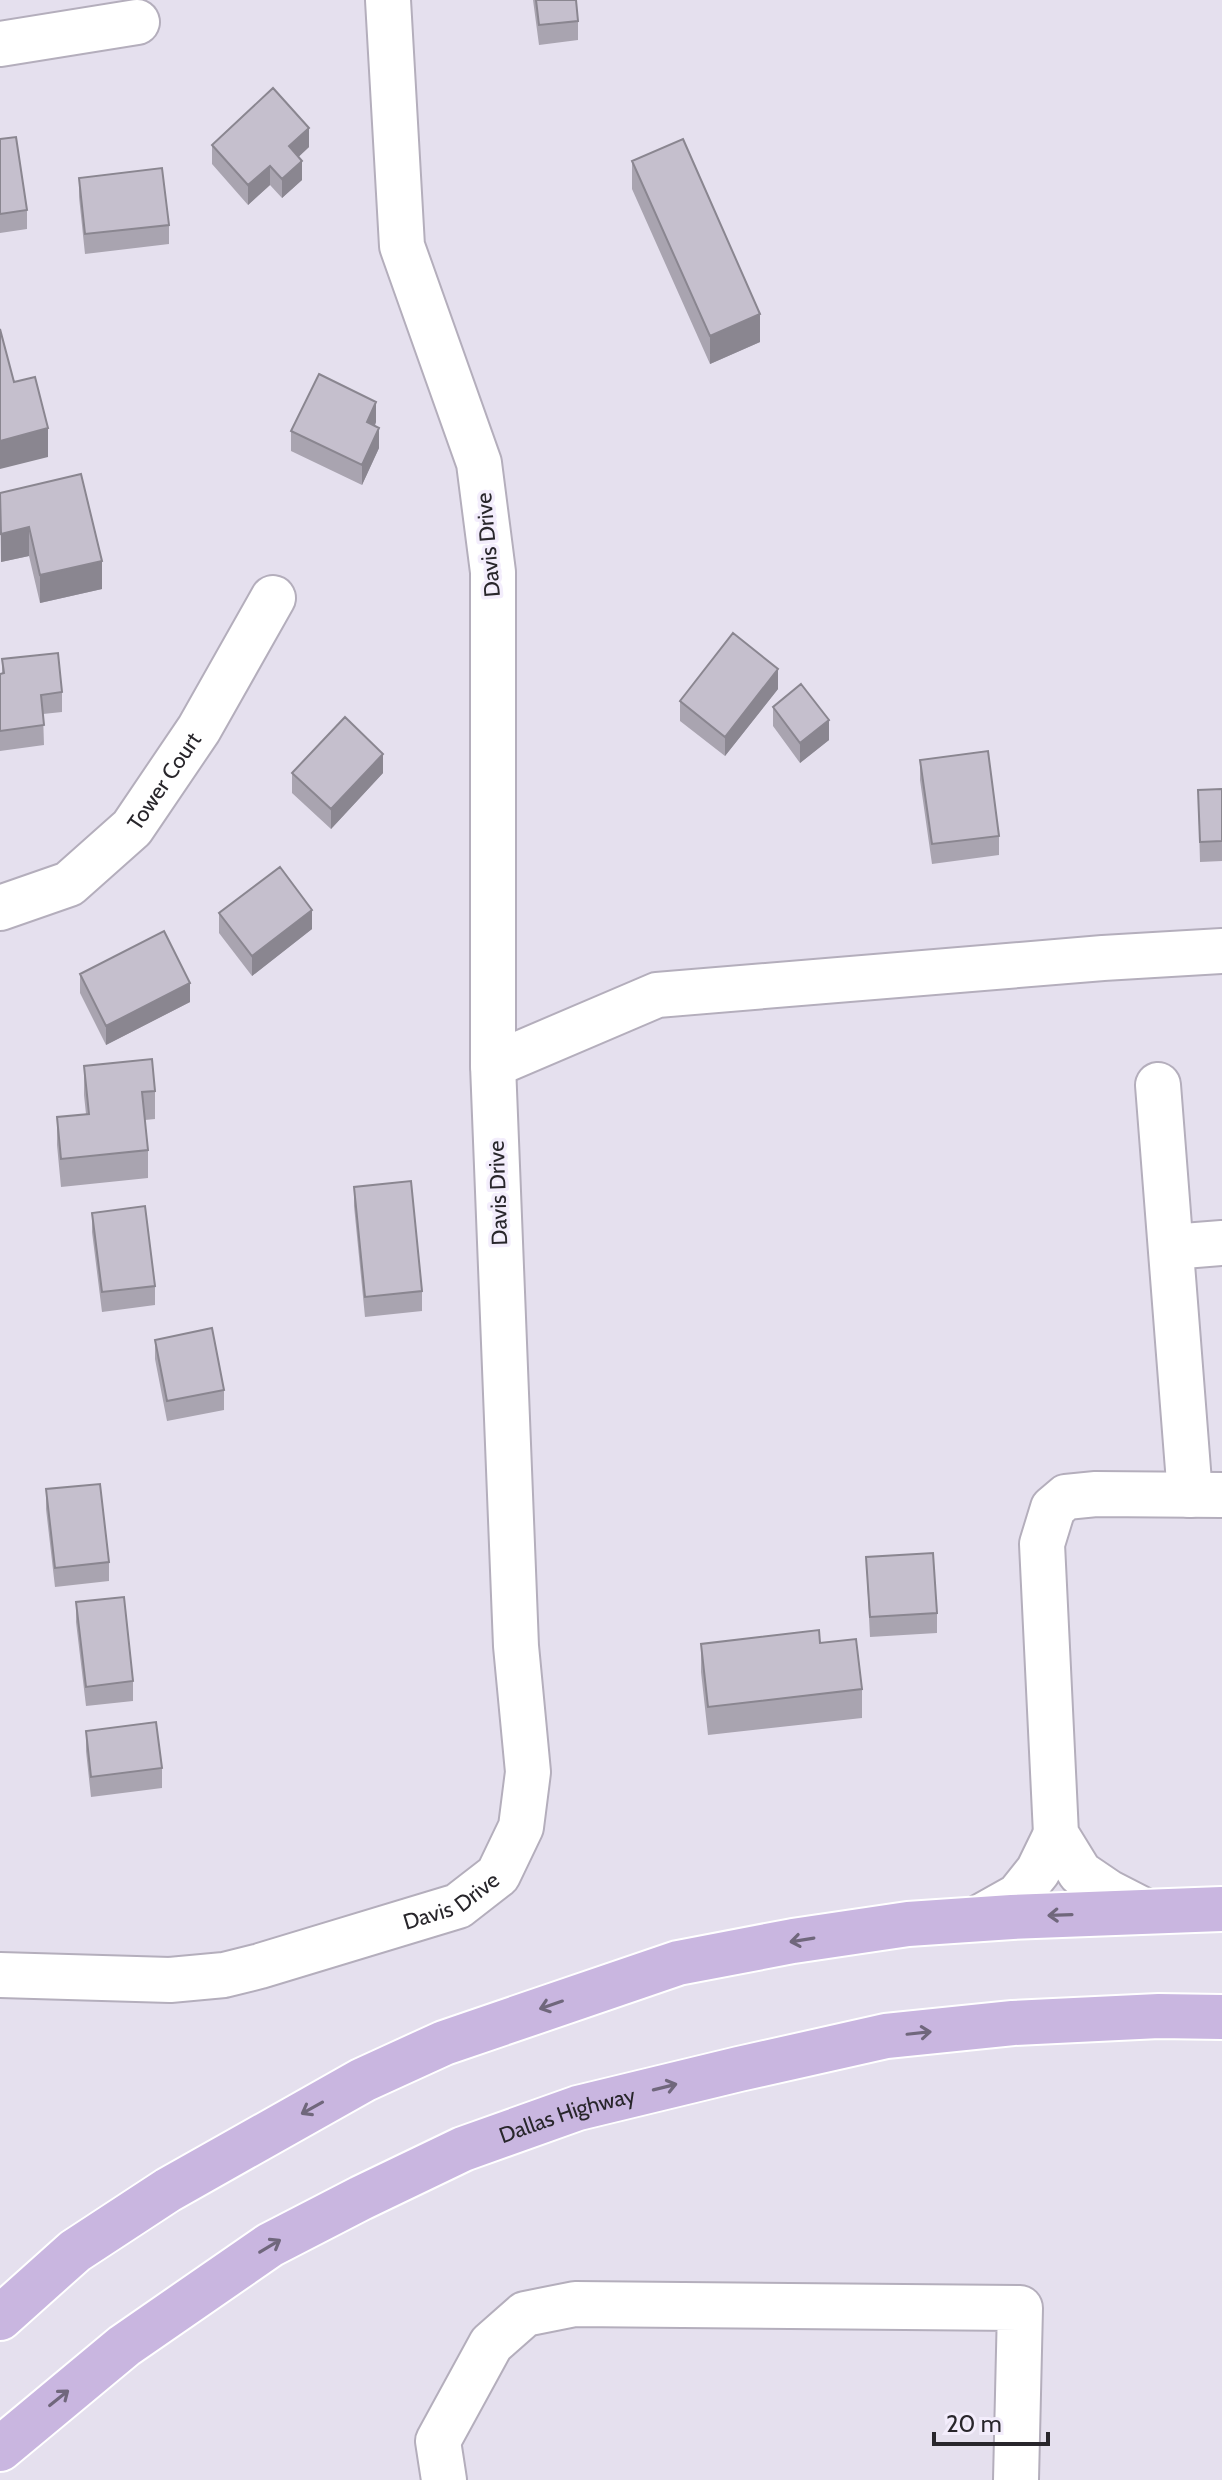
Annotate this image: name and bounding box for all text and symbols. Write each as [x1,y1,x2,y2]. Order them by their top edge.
street label: Davis Drive [470,492,506,598]
street label: Tower Court [121,727,207,835]
street label: Davis Drive [483,1140,513,1246]
street label: Davis Drive [400,1866,504,1935]
one-way arrow [1047,1907,1074,1922]
one-way arrow [789,1933,815,1948]
one-way arrow [538,1999,563,2014]
one-way arrow [906,2025,932,2040]
one-way arrow [652,2079,678,2094]
street label: Dallas Highway [495,2081,638,2149]
one-way arrow [301,2100,324,2116]
one-way arrow [258,2238,281,2254]
one-way arrow [49,2389,69,2407]
scale bar [934,2396,1048,2446]
text: 20 m [946,2409,1002,2438]

